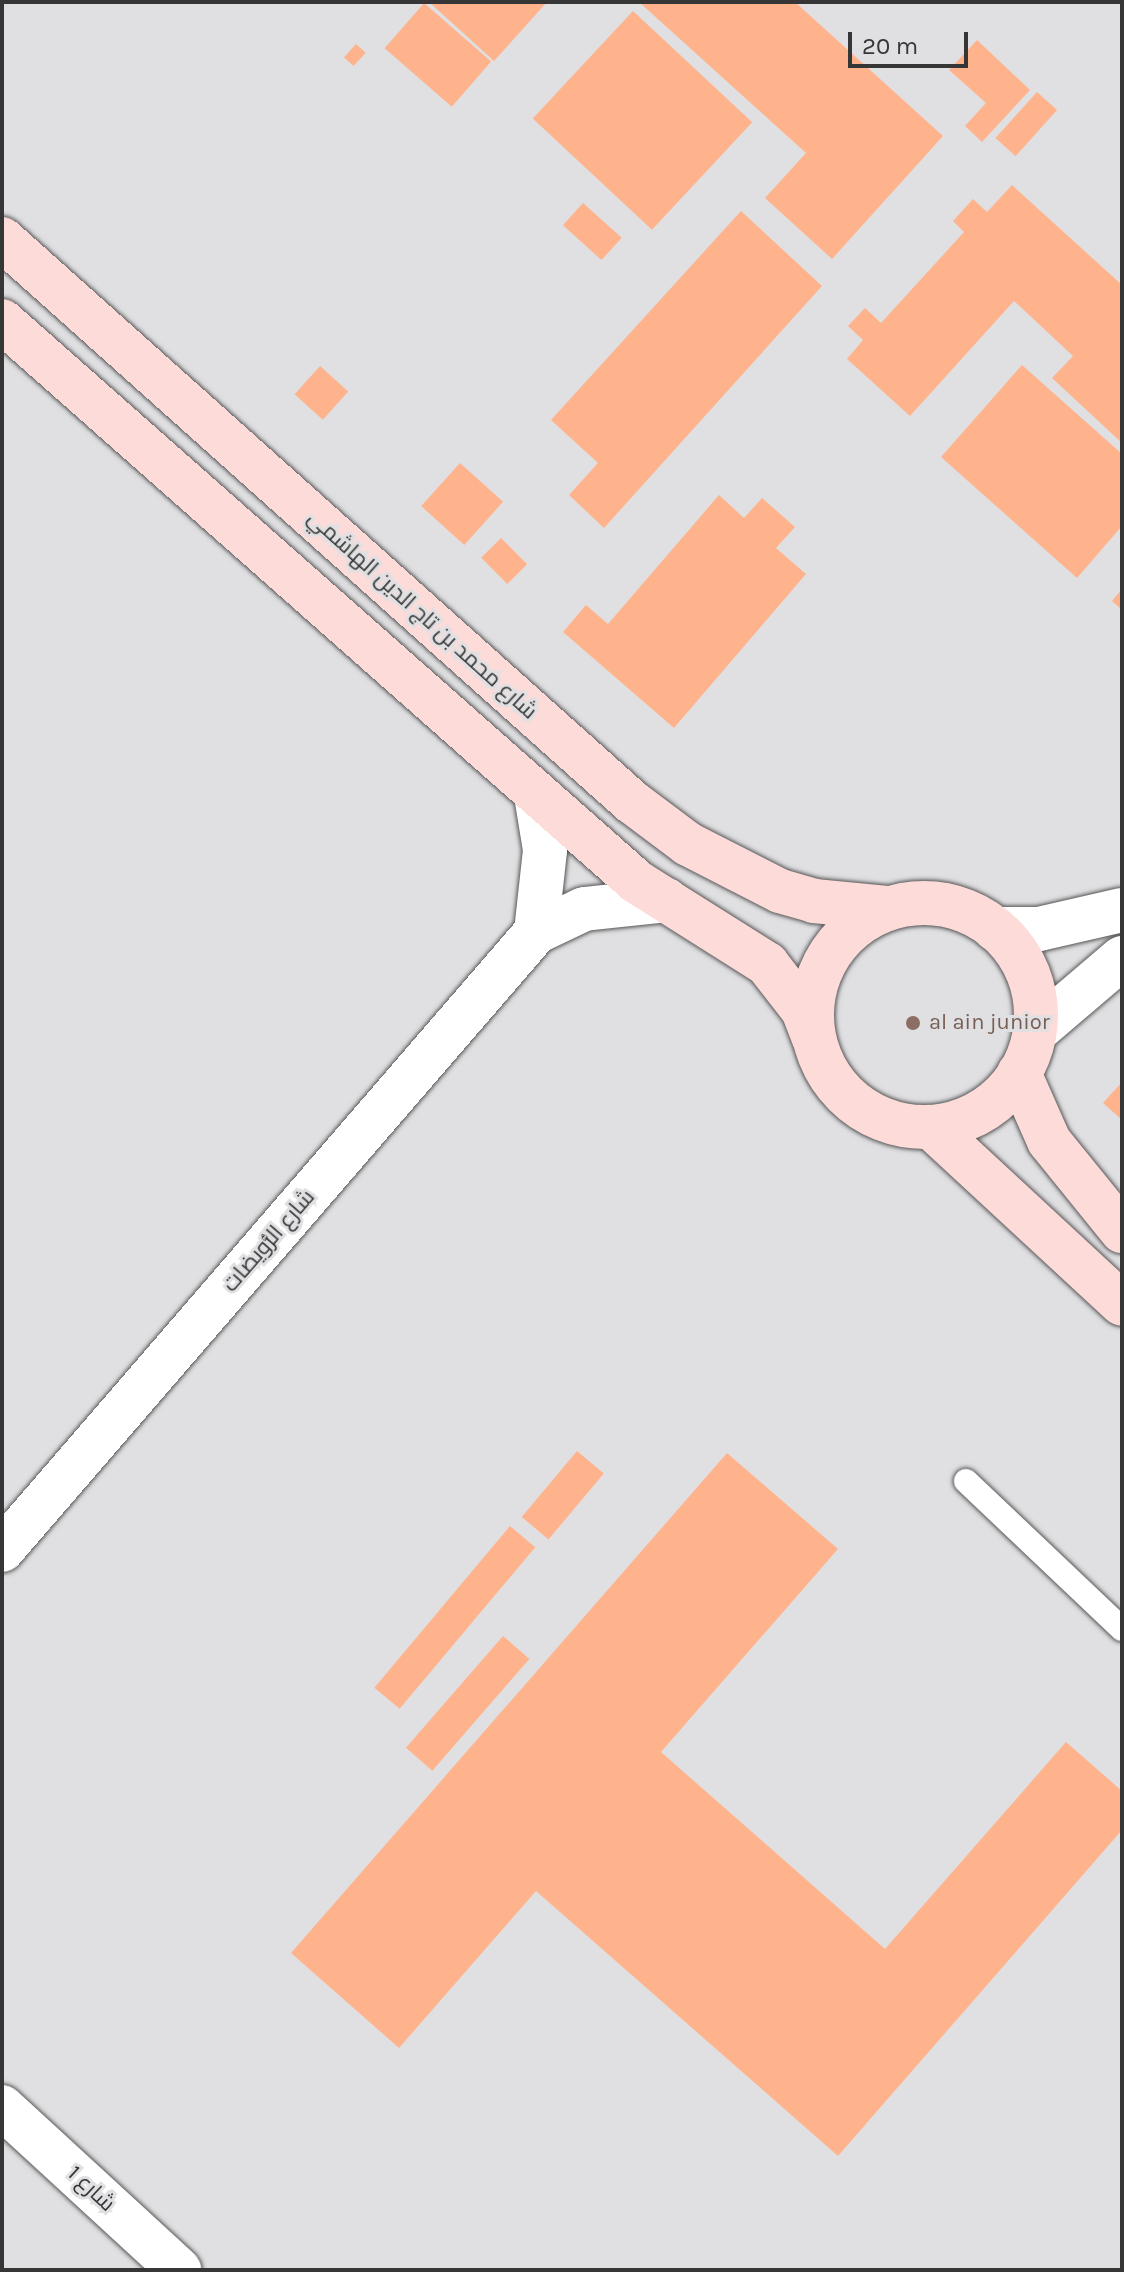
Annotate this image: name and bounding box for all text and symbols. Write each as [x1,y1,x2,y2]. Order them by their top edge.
scale bar [852,16,972,66]
text: 20 m [862,32,918,60]
street label: شارع محمد بن تاج الدين الهاشمي [302,505,542,725]
place label: al ain junior [929,1010,1050,1036]
marker: al ain junior [904,1014,922,1032]
street label: شارع الرُّويضات [217,1184,321,1298]
street label: شارع 1 [62,2161,120,2217]

